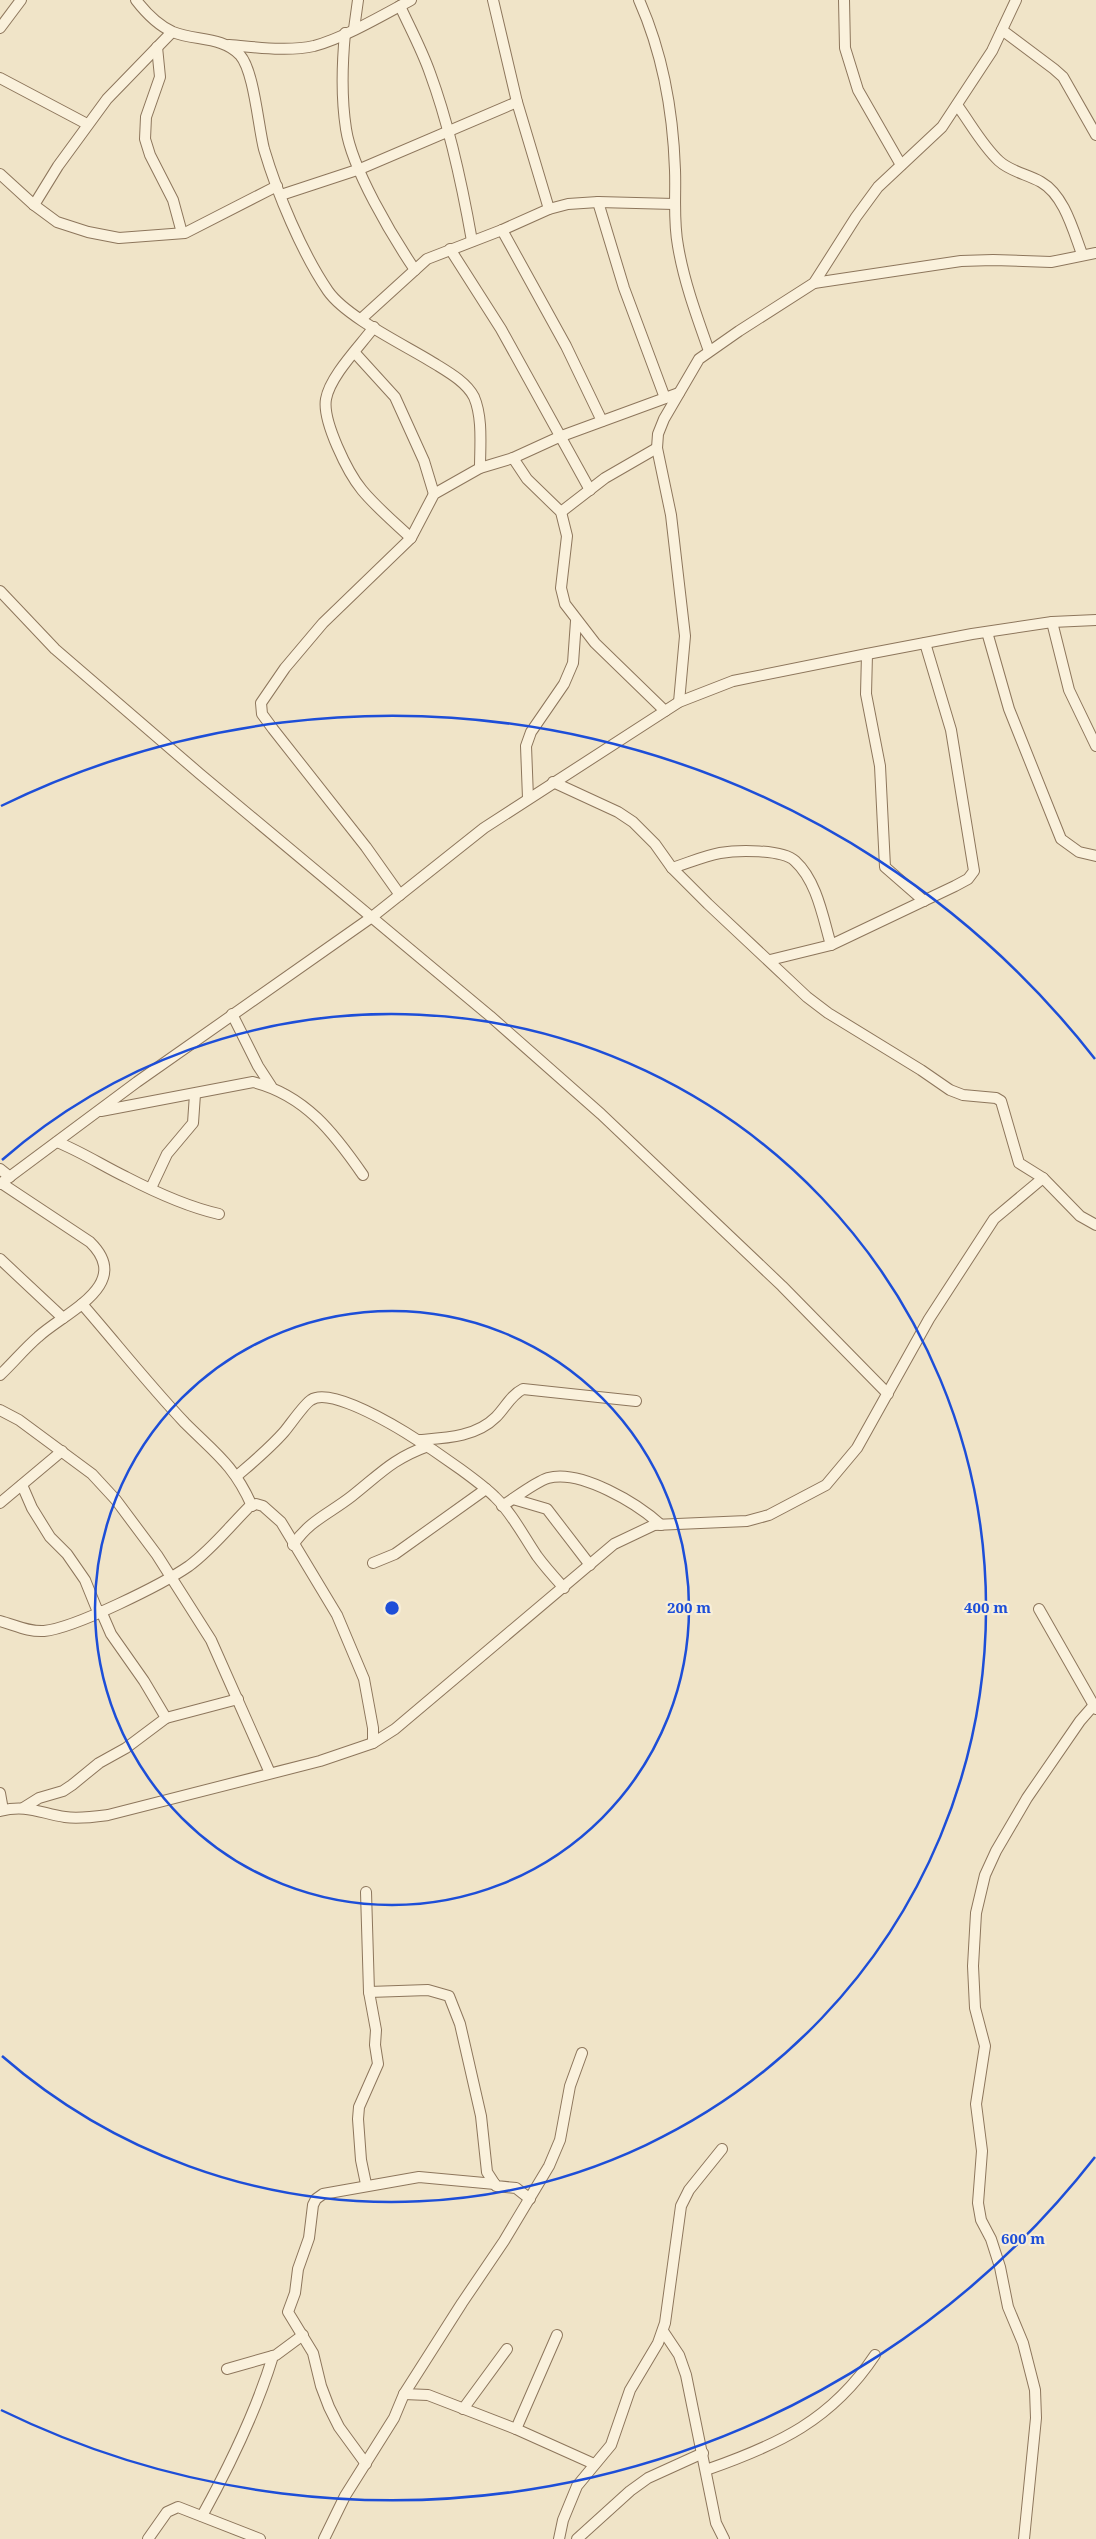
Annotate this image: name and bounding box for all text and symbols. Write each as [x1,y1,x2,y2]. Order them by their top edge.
text: 200 m [667,1597,711,1617]
text: 400 m [964,1597,1008,1617]
centre of rings [383,1599,401,1617]
text: 600 m [1001,2228,1045,2248]

